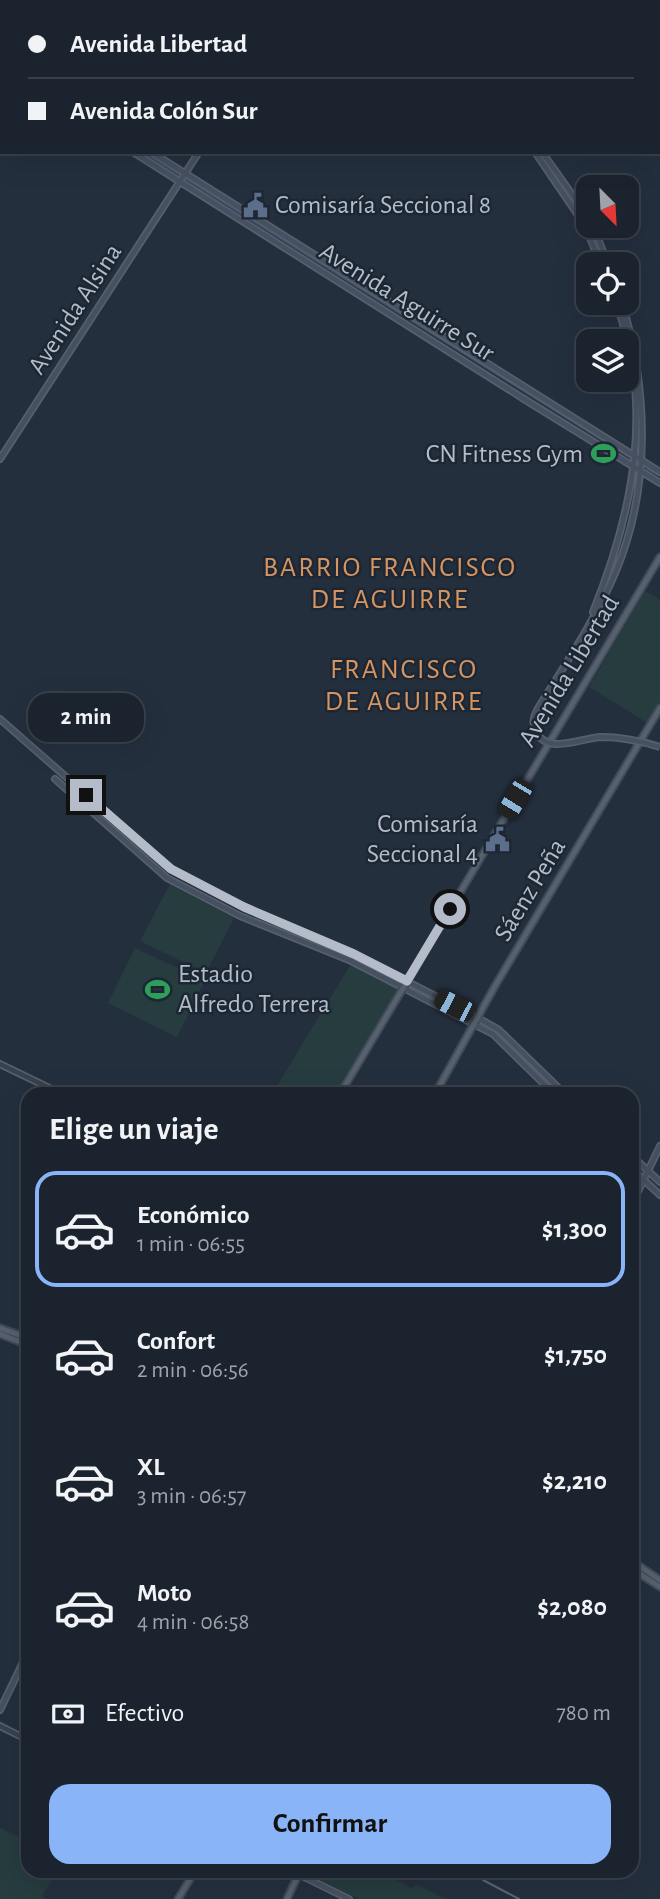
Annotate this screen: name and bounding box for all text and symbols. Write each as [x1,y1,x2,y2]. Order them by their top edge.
text: Avenida Libertad [70,31,247,57]
text: Avenida Colón Sur [70,98,258,124]
north arrow [576,175,639,238]
map controls [576,175,639,392]
public building icon: Comisaría Seccional 8 [241,191,269,219]
place label: Comisaría Seccional 8 [275,192,491,218]
street label: Avenida Aguirre Sur [315,238,499,366]
street label: Avenida Alsina [23,239,127,379]
button: locate [576,252,639,315]
button: layers [576,329,639,392]
sports icon: CN Fitness Gym [589,440,617,468]
place label: CN Fitness Gym [426,441,583,467]
district label: BARRIO FRANCISCO DE AGUIRRE [263,554,517,614]
street label: Avenida Libertad [514,591,624,751]
district label: FRANCISCO DE AGUIRRE [325,656,483,716]
callout: 2 min [28,694,144,742]
text: 2 min [60,706,112,729]
car [496,776,535,822]
route end [70,779,102,811]
place label: Comisaría Seccional 4 [367,811,478,867]
public building icon: Comisaría Seccional 4 [484,825,512,853]
street label: Sáenz Peña [490,834,570,946]
route start [434,893,466,925]
place label: Estadio Alfredo Terrera [178,961,330,1017]
sports icon: Estadio Alfredo Terrera [144,975,172,1003]
car [431,987,478,1025]
text: Elige un viaje [49,1113,219,1145]
icon: car [53,1198,116,1261]
text: Económico [137,1202,250,1228]
text: $1,300 [542,1216,607,1242]
text: 1 min · 06:55 [137,1233,245,1256]
icon: car [53,1324,116,1387]
text: Confort [137,1328,215,1354]
text: $1,750 [544,1342,607,1368]
text: 2 min · 06:56 [137,1359,249,1382]
icon: car [53,1450,116,1513]
text: XL [137,1454,164,1480]
text: $2,210 [542,1468,607,1494]
text: 3 min · 06:57 [137,1485,246,1508]
icon: car [53,1576,116,1639]
text: Moto [137,1580,192,1606]
text: $2,080 [537,1594,607,1620]
text: 4 min · 06:58 [137,1611,249,1634]
icon: cash [49,1695,87,1733]
text: Efectivo [105,1700,184,1726]
text: 780 m [556,1702,611,1725]
button: Confirmar [49,1784,611,1864]

